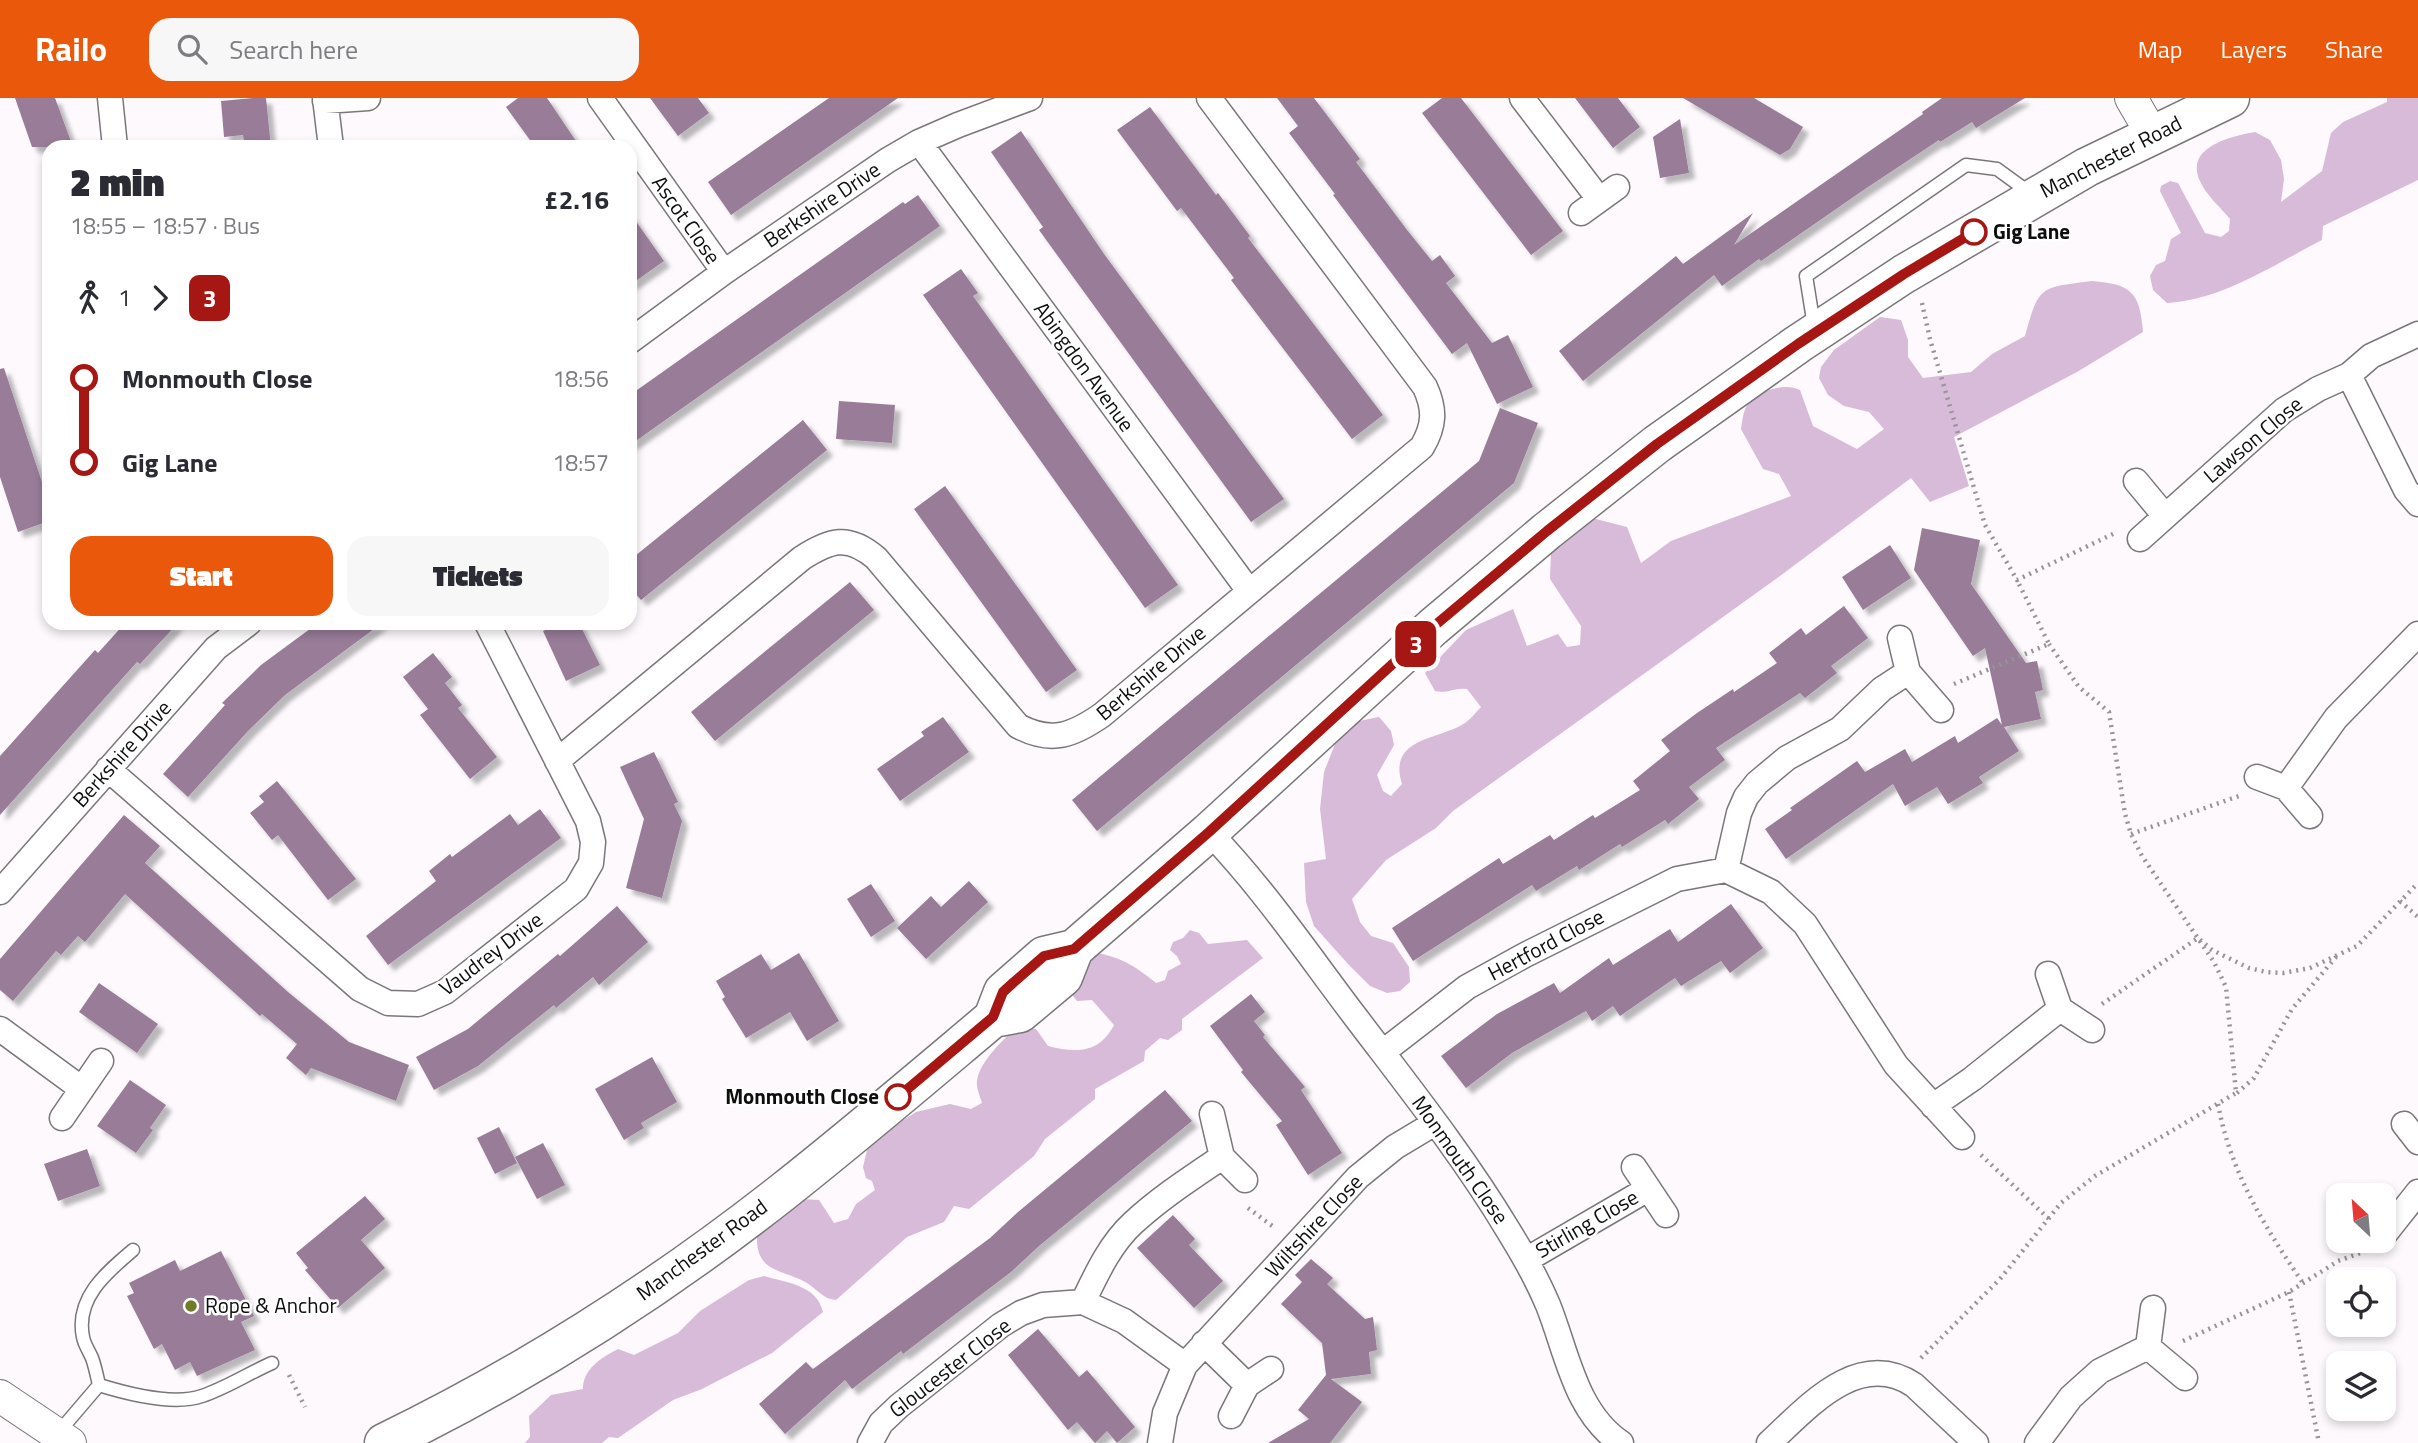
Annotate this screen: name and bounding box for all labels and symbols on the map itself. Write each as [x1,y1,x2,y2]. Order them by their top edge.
street label: Manchester Road [2034,107,2187,206]
street label: Berkshire Drive [757,153,886,255]
street label: Ascot Close [644,168,729,270]
place label: Gig Lane [1993,215,2070,247]
marker: Gig Lane [1961,219,1987,245]
street label: Abingdon Avenue [1027,295,1143,438]
street label: Lawson Close [2196,388,2309,490]
street label: Berkshire Drive [1088,617,1212,728]
line badge: 3 [1393,621,1439,667]
street label: Berkshire Drive [64,693,178,814]
street label: Hertford Close [1482,900,1609,988]
street label: Vaudrey Drive [432,904,549,1003]
place label: Monmouth Close [725,1080,879,1112]
marker: Monmouth Close [885,1084,911,1110]
street label: Monmouth Close [1404,1089,1517,1230]
street label: Wiltshire Close [1257,1166,1370,1284]
street label: Stirling Close [1529,1181,1644,1266]
north arrow [2326,1183,2396,1253]
street label: Manchester Road [629,1191,774,1308]
place label: Rope & Anchor [205,1289,337,1321]
marker: Rope & Anchor [183,1298,199,1314]
street label: Gloucester Close [882,1309,1017,1425]

